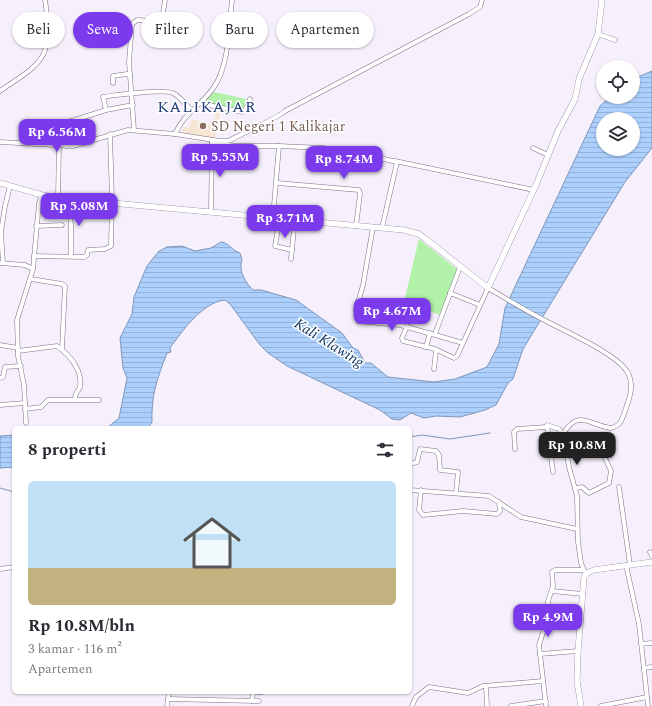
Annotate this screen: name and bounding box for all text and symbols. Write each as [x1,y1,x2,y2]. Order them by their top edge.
chip: Beli [12,12,65,48]
chip: Sewa [73,12,133,48]
chip: Filter [141,12,203,48]
chip: Baru [211,12,268,48]
chip: Apartemen [276,12,374,48]
map controls [596,60,640,156]
button: locate [596,60,640,104]
district label: KALIKAJAR [157,95,257,119]
button: layers [596,112,640,156]
place label: SD Negeri 1 Kalikajar [211,116,346,137]
pin: Rp 6.56M [16,119,98,153]
marker: SD Negeri 1 Kalikajar [198,121,208,131]
text: Rp 6.56M [28,122,86,142]
pin: Rp 5.55M [179,144,261,178]
pin: Rp 8.74M [303,146,385,180]
text: Rp 5.55M [191,147,249,167]
text: Rp 8.74M [315,149,373,169]
pin: Rp 5.08M [38,193,120,227]
text: Rp 5.08M [50,196,108,216]
pin: Rp 3.71M [244,205,326,239]
text: Rp 3.71M [256,208,314,228]
pin: Rp 4.67M [351,298,433,332]
text: Rp 4.67M [363,301,421,321]
water label: Kali Klawing [290,312,370,374]
pin: Rp 10.8M [536,432,618,466]
text: Rp 10.8M [548,435,606,455]
text: 8 properti [28,437,106,463]
icon: filters [374,439,396,461]
icon: home [176,507,248,579]
pin: Rp 4.9M [511,604,585,638]
text: Rp 4.9M [522,607,574,627]
text: Rp 10.8M/bln [28,613,135,639]
text: 3 kamar · 116 m² [28,639,122,659]
text: Apartemen [28,659,93,679]

